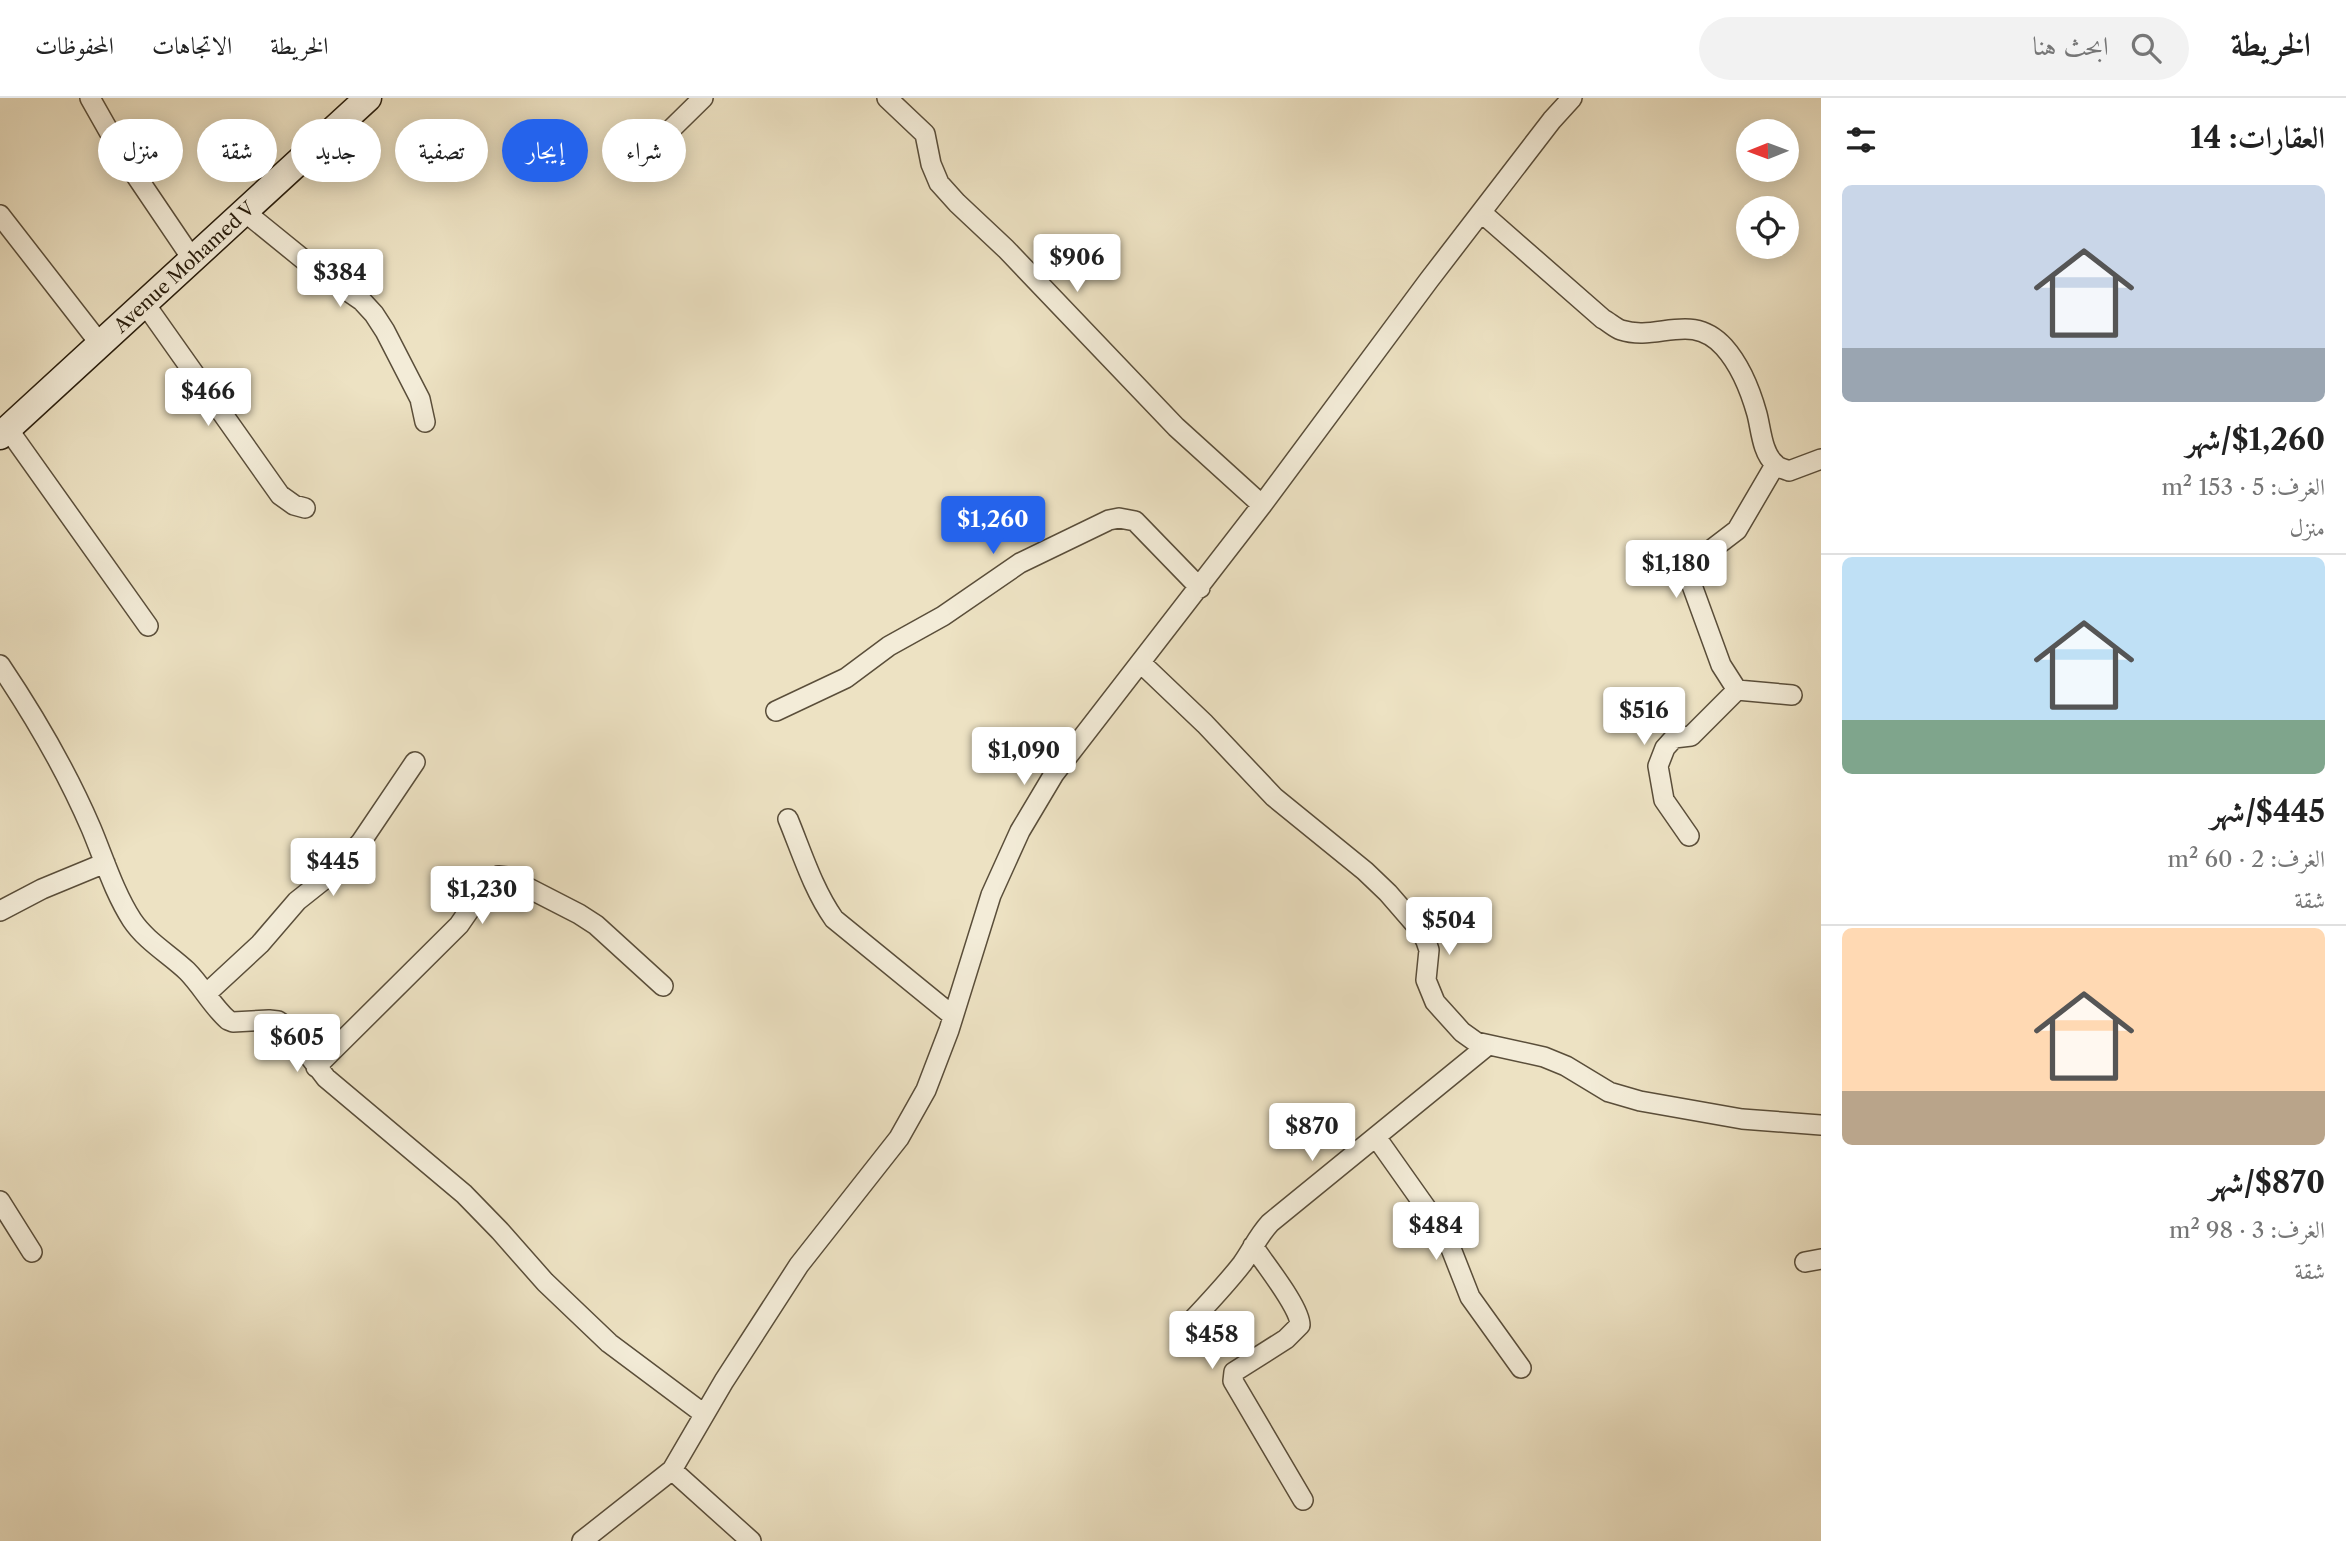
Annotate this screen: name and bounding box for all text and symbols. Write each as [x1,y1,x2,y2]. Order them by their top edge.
search box [1699,17,2189,80]
text: الخريطة [2231,24,2311,65]
icon: search [2127,29,2165,67]
text: ابحث هنا [2032,30,2109,62]
text: المحفوظات [35,31,114,60]
text: الاتجاهات [152,31,232,60]
text: الخريطة [270,31,329,60]
chip: منزل [98,119,183,182]
chip: شقة [197,119,277,182]
chip: جديد [291,119,381,182]
chip: تصفية [395,119,488,182]
chip: إيجار [502,119,588,182]
chip: شراء [602,119,686,182]
north arrow [1736,119,1799,182]
map controls [1736,119,1799,259]
text: العقارات: 14 [2190,119,2325,156]
icon: filters [1842,121,1880,159]
street label: Avenue Mohamed V [109,196,261,338]
button: locate [1736,196,1799,259]
icon: home [2021,230,2147,356]
pin: $906 [1036,234,1118,294]
text: $906 [1050,243,1104,271]
pin: $384 [299,250,381,309]
text: $384 [313,258,367,286]
pin: $466 [167,368,249,428]
text: $466 [181,377,235,405]
text: $1,260/شهر [2186,421,2325,458]
text: الغرف: 5 · 153 m² [2161,473,2325,501]
pin: $1,260 [936,496,1050,556]
text: $1,260 [957,505,1029,533]
text: منزل [2290,514,2325,542]
pin: $1,180 [1619,540,1733,600]
text: $1,180 [1642,549,1710,577]
icon: home [2021,602,2147,728]
pin: $516 [1603,688,1685,747]
text: $516 [1619,696,1669,724]
pin: $1,090 [967,728,1081,787]
text: $1,090 [988,736,1060,764]
text: $445/شهر [2210,793,2325,830]
pin: $445 [292,838,374,898]
text: الغرف: 2 · 60 m² [2167,845,2325,873]
text: $445 [307,847,359,875]
pin: $1,230 [425,866,539,926]
text: $1,230 [447,875,517,903]
text: شقة [2295,886,2325,914]
pin: $504 [1408,898,1490,957]
text: $504 [1422,906,1476,934]
icon: home [2021,973,2147,1099]
pin: $605 [256,1014,338,1074]
text: $605 [270,1023,324,1051]
pin: $870 [1271,1104,1353,1163]
text: $870 [1285,1112,1339,1140]
text: $870/شهر [2209,1164,2325,1201]
pin: $484 [1395,1202,1477,1262]
text: $484 [1409,1211,1463,1239]
text: الغرف: 3 · 98 m² [2169,1216,2325,1244]
text: شقة [2295,1257,2325,1285]
pin: $458 [1171,1312,1253,1371]
text: $458 [1185,1320,1239,1348]

